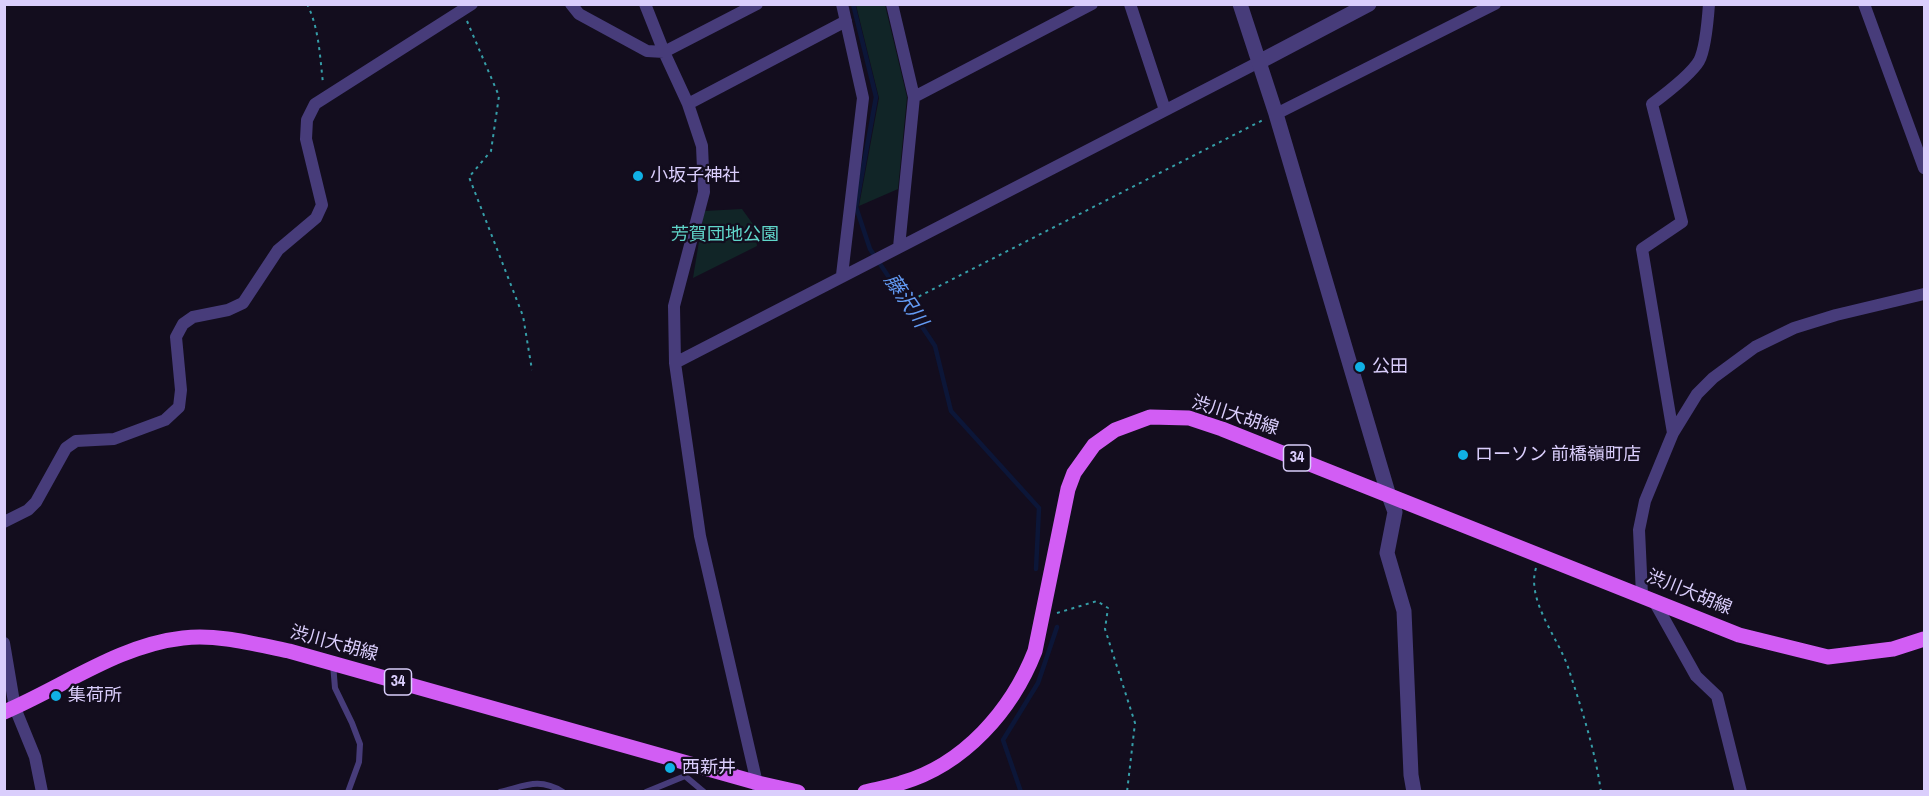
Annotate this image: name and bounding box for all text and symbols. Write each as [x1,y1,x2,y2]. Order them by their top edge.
place label: 小坂子神社 [650,165,740,187]
marker: 小坂子神社 [631,169,645,183]
park label: 芳賀団地公園 [671,224,779,246]
water label: 藤沢川 [878,269,932,333]
place label: 公田 [1372,356,1408,378]
marker: 公田 [1353,360,1367,374]
street label: 渋川大胡線 [1189,392,1281,440]
place label: ローソン 前橋嶺町店 [1475,444,1641,466]
road number: 34 [1284,445,1310,471]
marker: ローソン 前橋嶺町店 [1456,448,1470,462]
street label: 渋川大胡線 [1643,566,1735,620]
street label: 渋川大胡線 [288,622,380,666]
road number: 34 [384,669,412,695]
place label: 集荷所 [68,685,122,707]
marker: 集荷所 [49,689,63,703]
place label: 西新井 [682,757,736,779]
marker: 西新井 [663,761,677,775]

